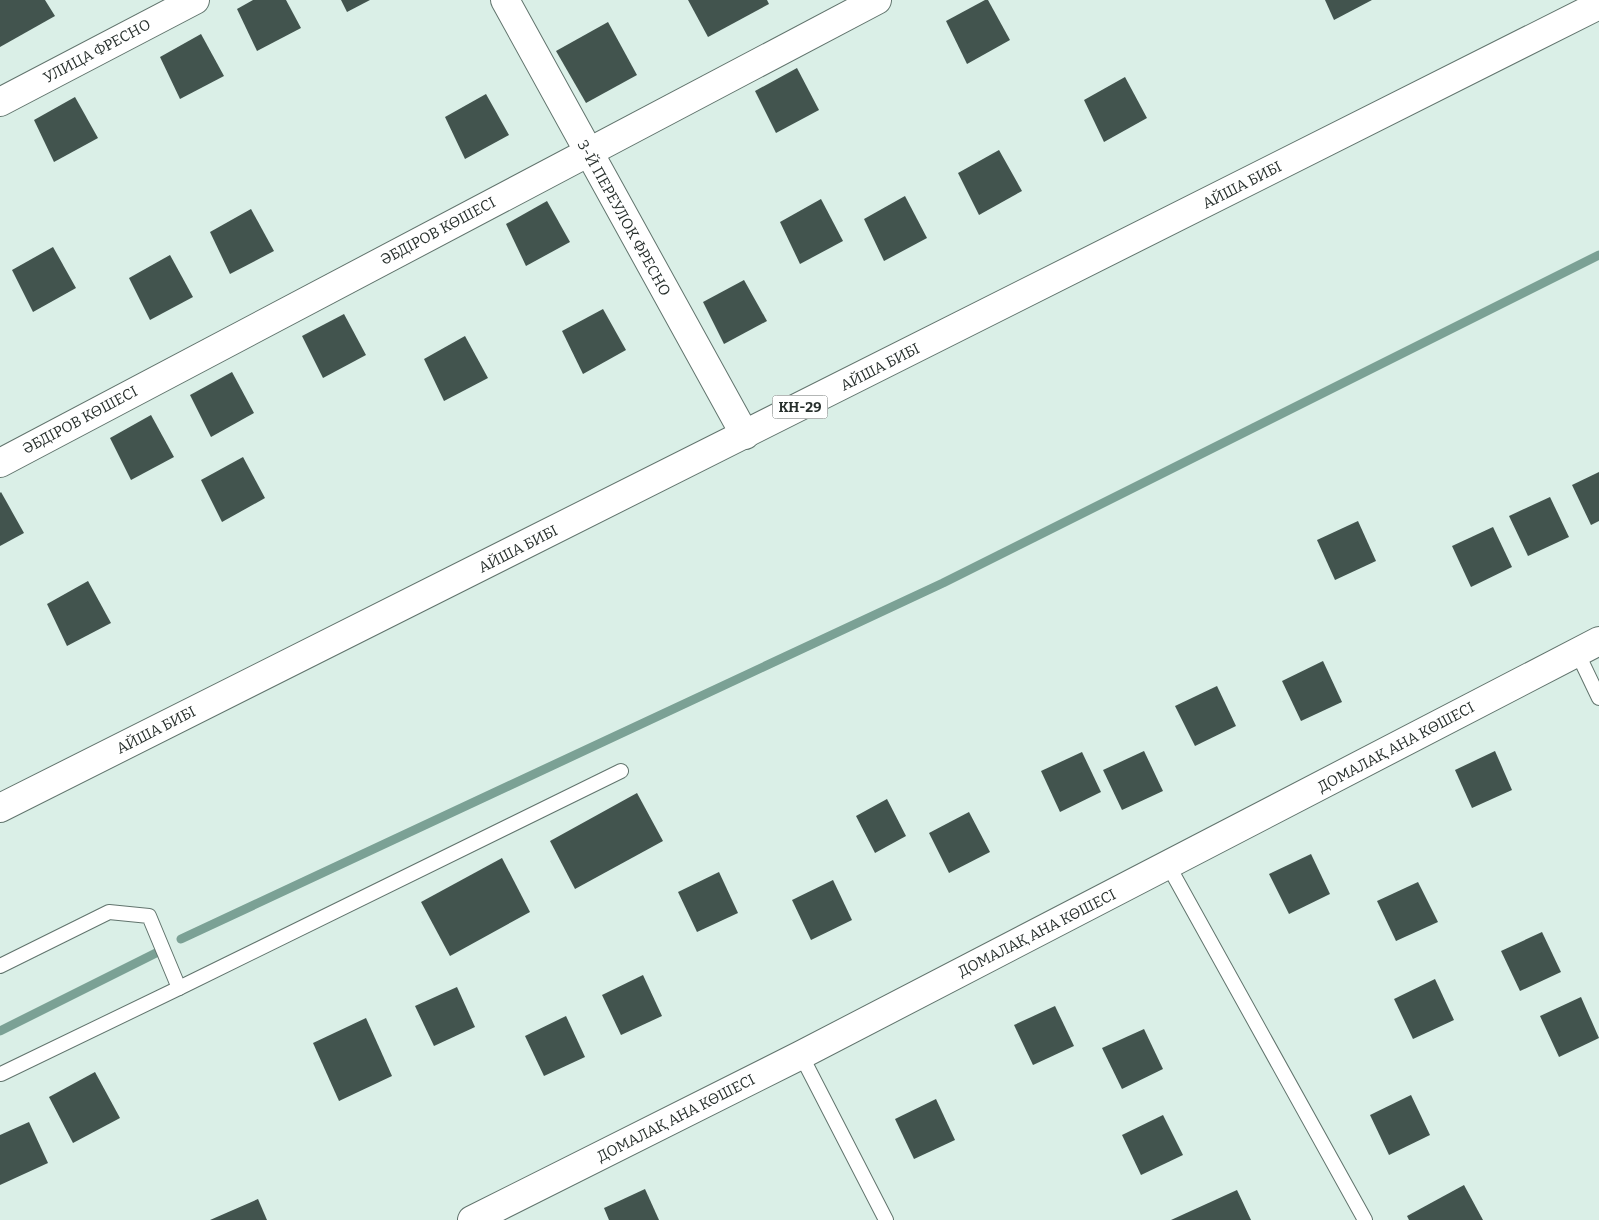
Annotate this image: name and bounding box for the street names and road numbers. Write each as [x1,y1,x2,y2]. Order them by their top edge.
street label: УЛИЦА ФРЕСНО [40,15,154,87]
street label: 3-Й ПЕРЕУЛОК ФРЕСНО [574,137,674,299]
street label: АЙША БИБІ [1199,157,1285,213]
street label: ӘБДІРОВ КӨШЕСІ [377,193,499,269]
street label: АЙША БИБІ [837,339,923,395]
street label: ӘБДІРОВ КӨШЕСІ [19,382,141,458]
road number: КН-29 [772,396,828,418]
street label: АЙША БИБІ [475,521,561,577]
street label: ДОМАЛАҚ АНА КӨШЕСІ [1315,698,1477,796]
street label: АЙША БИБІ [113,702,199,758]
street label: ДОМАЛАҚ АНА КӨШЕСІ [955,885,1119,981]
street label: ДОМАЛАҚ АНА КӨШЕСІ [594,1070,758,1166]

